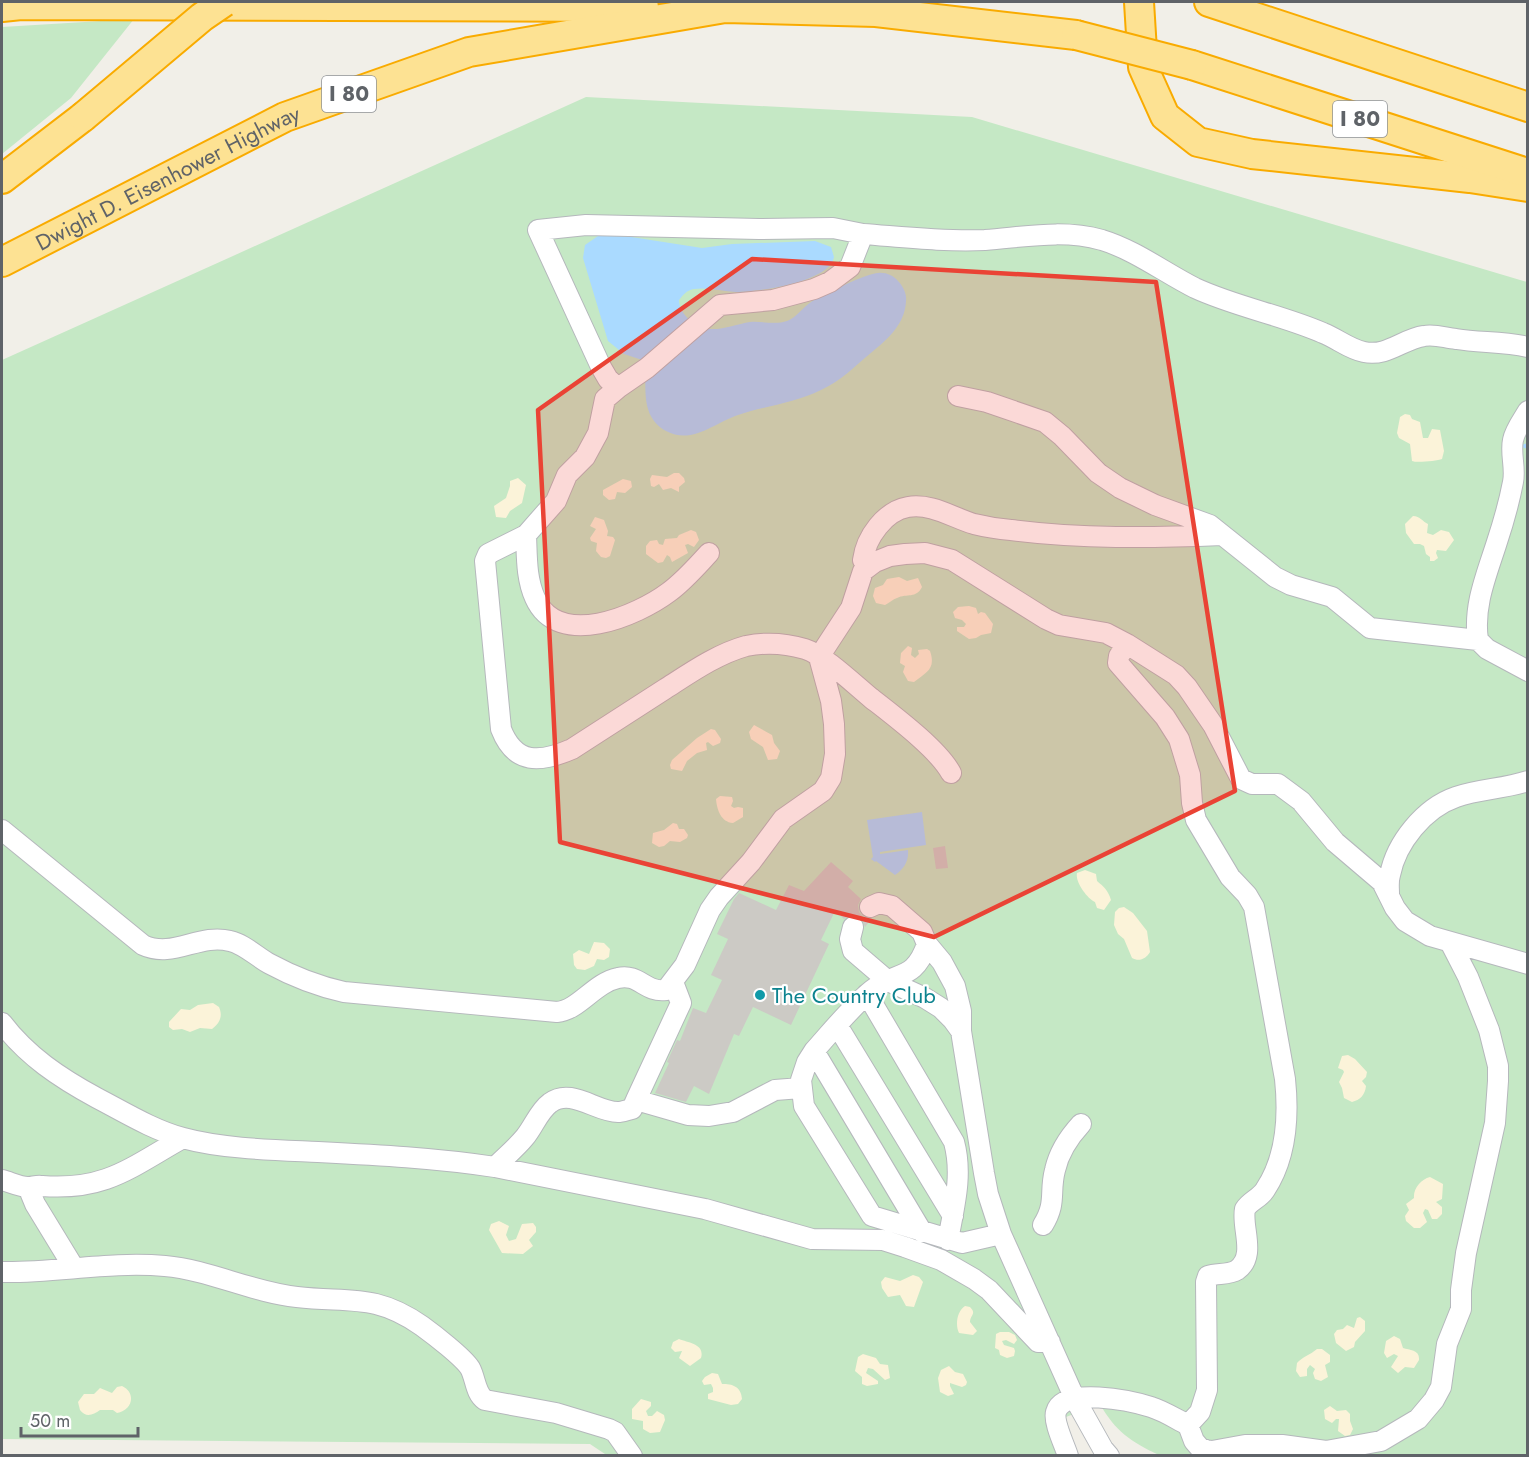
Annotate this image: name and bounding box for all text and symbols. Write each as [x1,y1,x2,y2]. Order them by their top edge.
road number: I 80 [322,76,376,112]
street label: Dwight D. Eisenhower Highway [30,97,304,258]
road number: I 80 [1333,101,1387,137]
place label: The Country Club [772,979,936,1011]
marker: The Country Club [753,988,767,1002]
scale bar [21,1400,138,1438]
text: 50 m [30,1408,70,1434]

